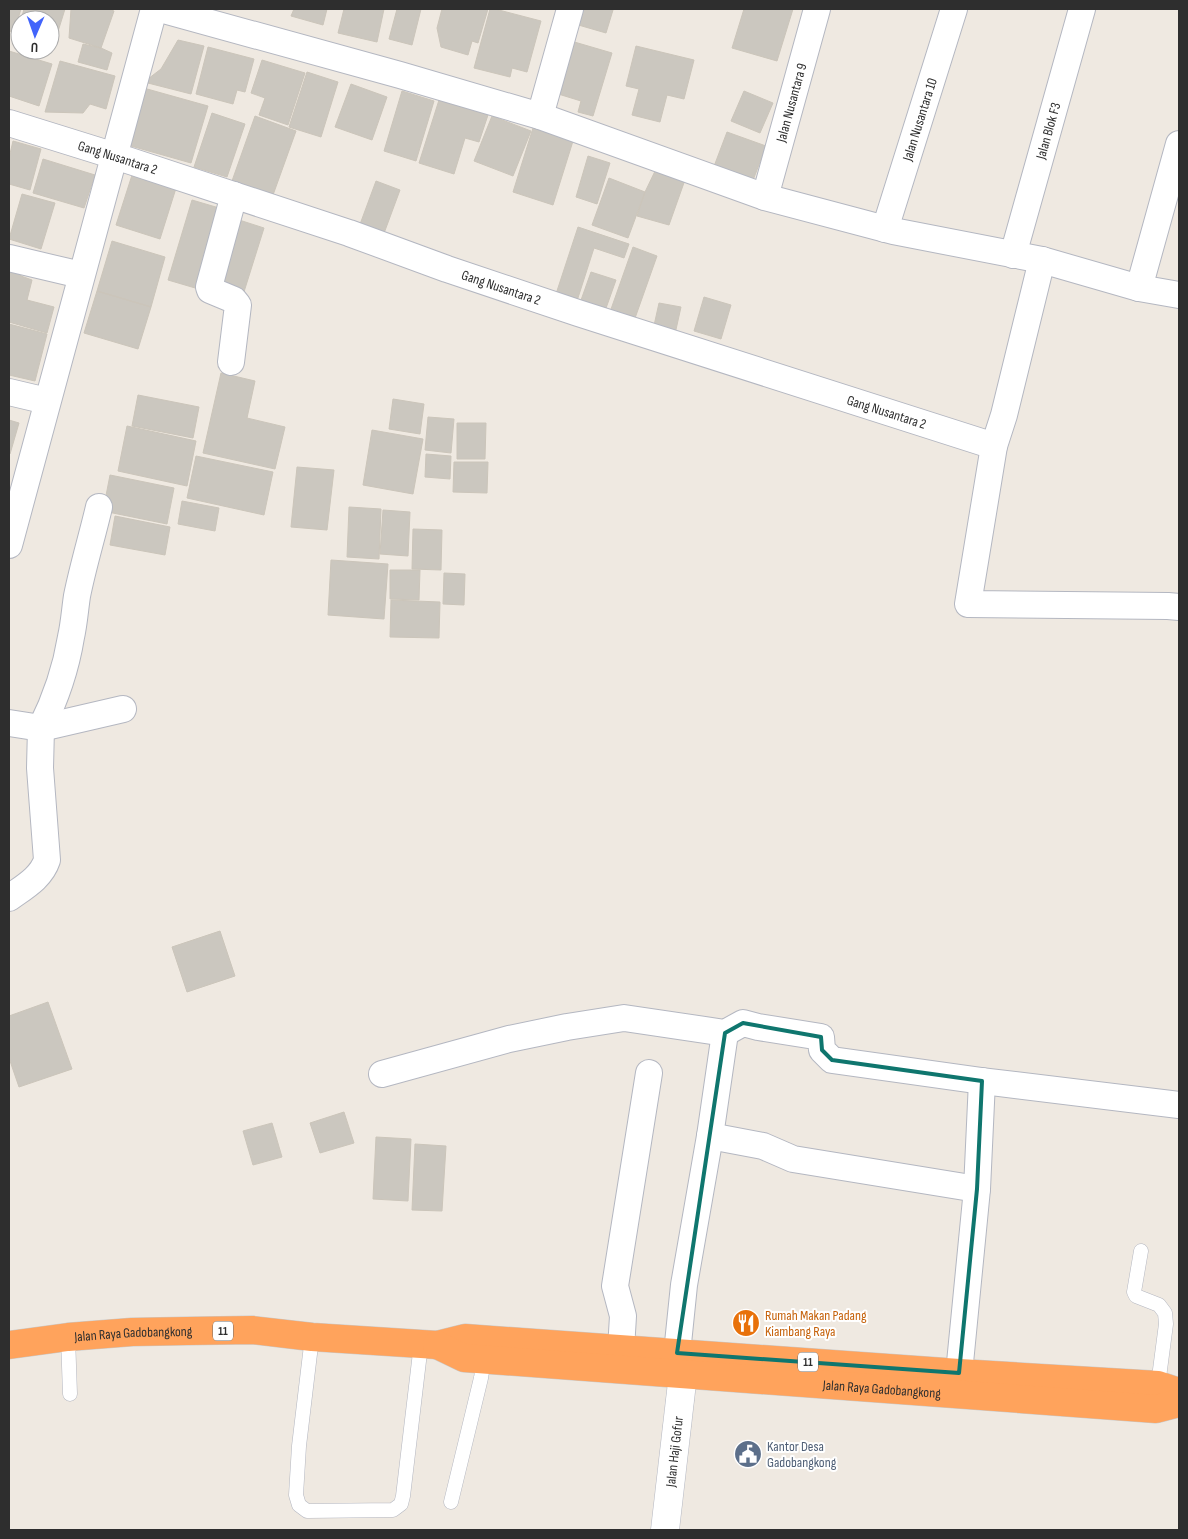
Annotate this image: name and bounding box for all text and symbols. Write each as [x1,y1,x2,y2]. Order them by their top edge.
north arrow [10,10,60,60]
text: U [31,39,39,56]
street label: Jalan Nusantara 9 [772,61,810,145]
street label: Jalan Nusantara 10 [898,76,940,164]
street label: Jalan Blok F3 [1032,100,1064,162]
street label: Gang Nusantara 2 [76,137,160,178]
street label: Gang Nusantara 2 [459,266,543,308]
street label: Gang Nusantara 2 [845,391,929,432]
place label: Rumah Makan Padang Kiambang Raya [765,1307,867,1340]
restaurant icon: Rumah Makan Padang Kiambang Raya [731,1308,761,1338]
street label: Jalan Raya Gadobangkong [73,1322,193,1345]
road number: 11 [213,1322,233,1340]
road number: 11 [798,1352,818,1371]
street label: Jalan Raya Gadobangkong [821,1376,942,1402]
street label: Jalan Haji Gofur [661,1415,687,1489]
place label: Kantor Desa Gadobangkong [767,1438,837,1471]
public building icon: Kantor Desa Gadobangkong [733,1439,763,1469]

